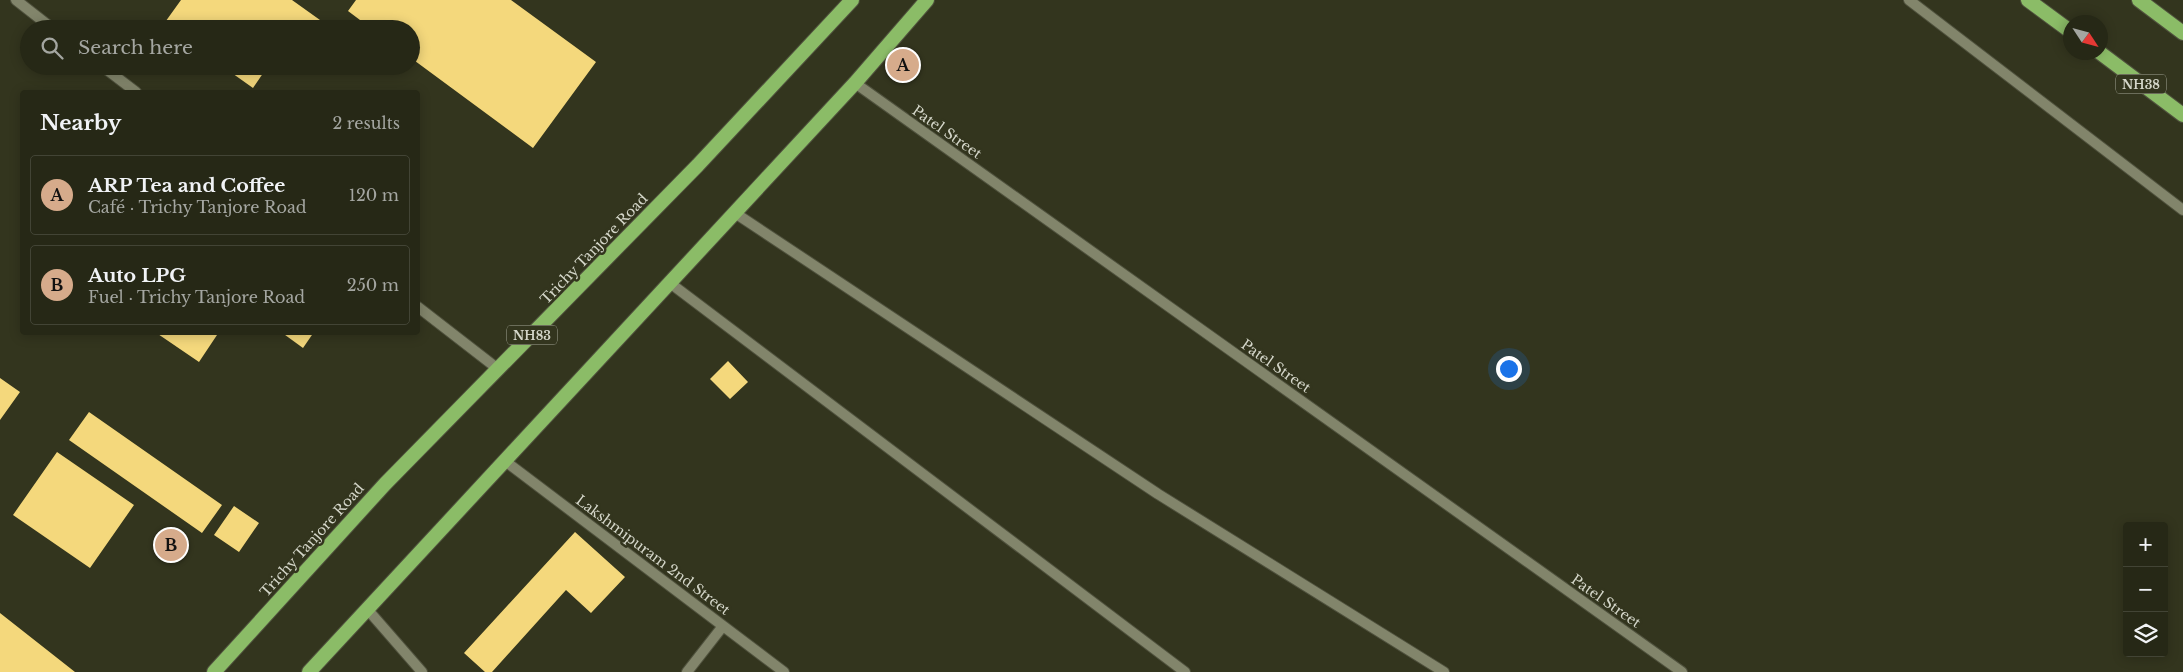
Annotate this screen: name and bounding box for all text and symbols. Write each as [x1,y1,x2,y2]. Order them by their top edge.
north arrow [2063,15,2108,60]
search box [20,20,420,75]
icon: search [38,34,66,62]
text: Search here [78,36,193,59]
pin: A [887,46,919,84]
road number: NH38 [2116,74,2166,94]
street label: Patel Street [909,101,986,163]
text: Nearby [40,110,121,136]
text: 2 results [332,113,400,133]
text: ARP Tea and Coffee [88,174,285,197]
text: A [51,185,63,205]
text: 120 m [349,185,399,205]
street label: Trichy Tanjore Road [536,189,652,308]
text: Café · Trichy Tanjore Road [88,197,307,217]
text: Auto LPG [88,264,186,287]
text: B [51,275,63,295]
text: 250 m [347,275,399,295]
text: Fuel · Trichy Tanjore Road [88,287,305,307]
road number: NH83 [507,326,557,344]
street label: Patel Street [1238,335,1315,397]
your location [1496,356,1522,382]
street label: Trichy Tanjore Road [256,479,368,601]
street label: Lakshmipuram 2nd Street [572,491,734,619]
map controls [2123,522,2168,657]
button: + [2123,522,2168,567]
pin: B [155,526,187,564]
button: − [2123,567,2168,612]
street label: Patel Street [1568,570,1645,632]
button: layers [2123,612,2168,657]

